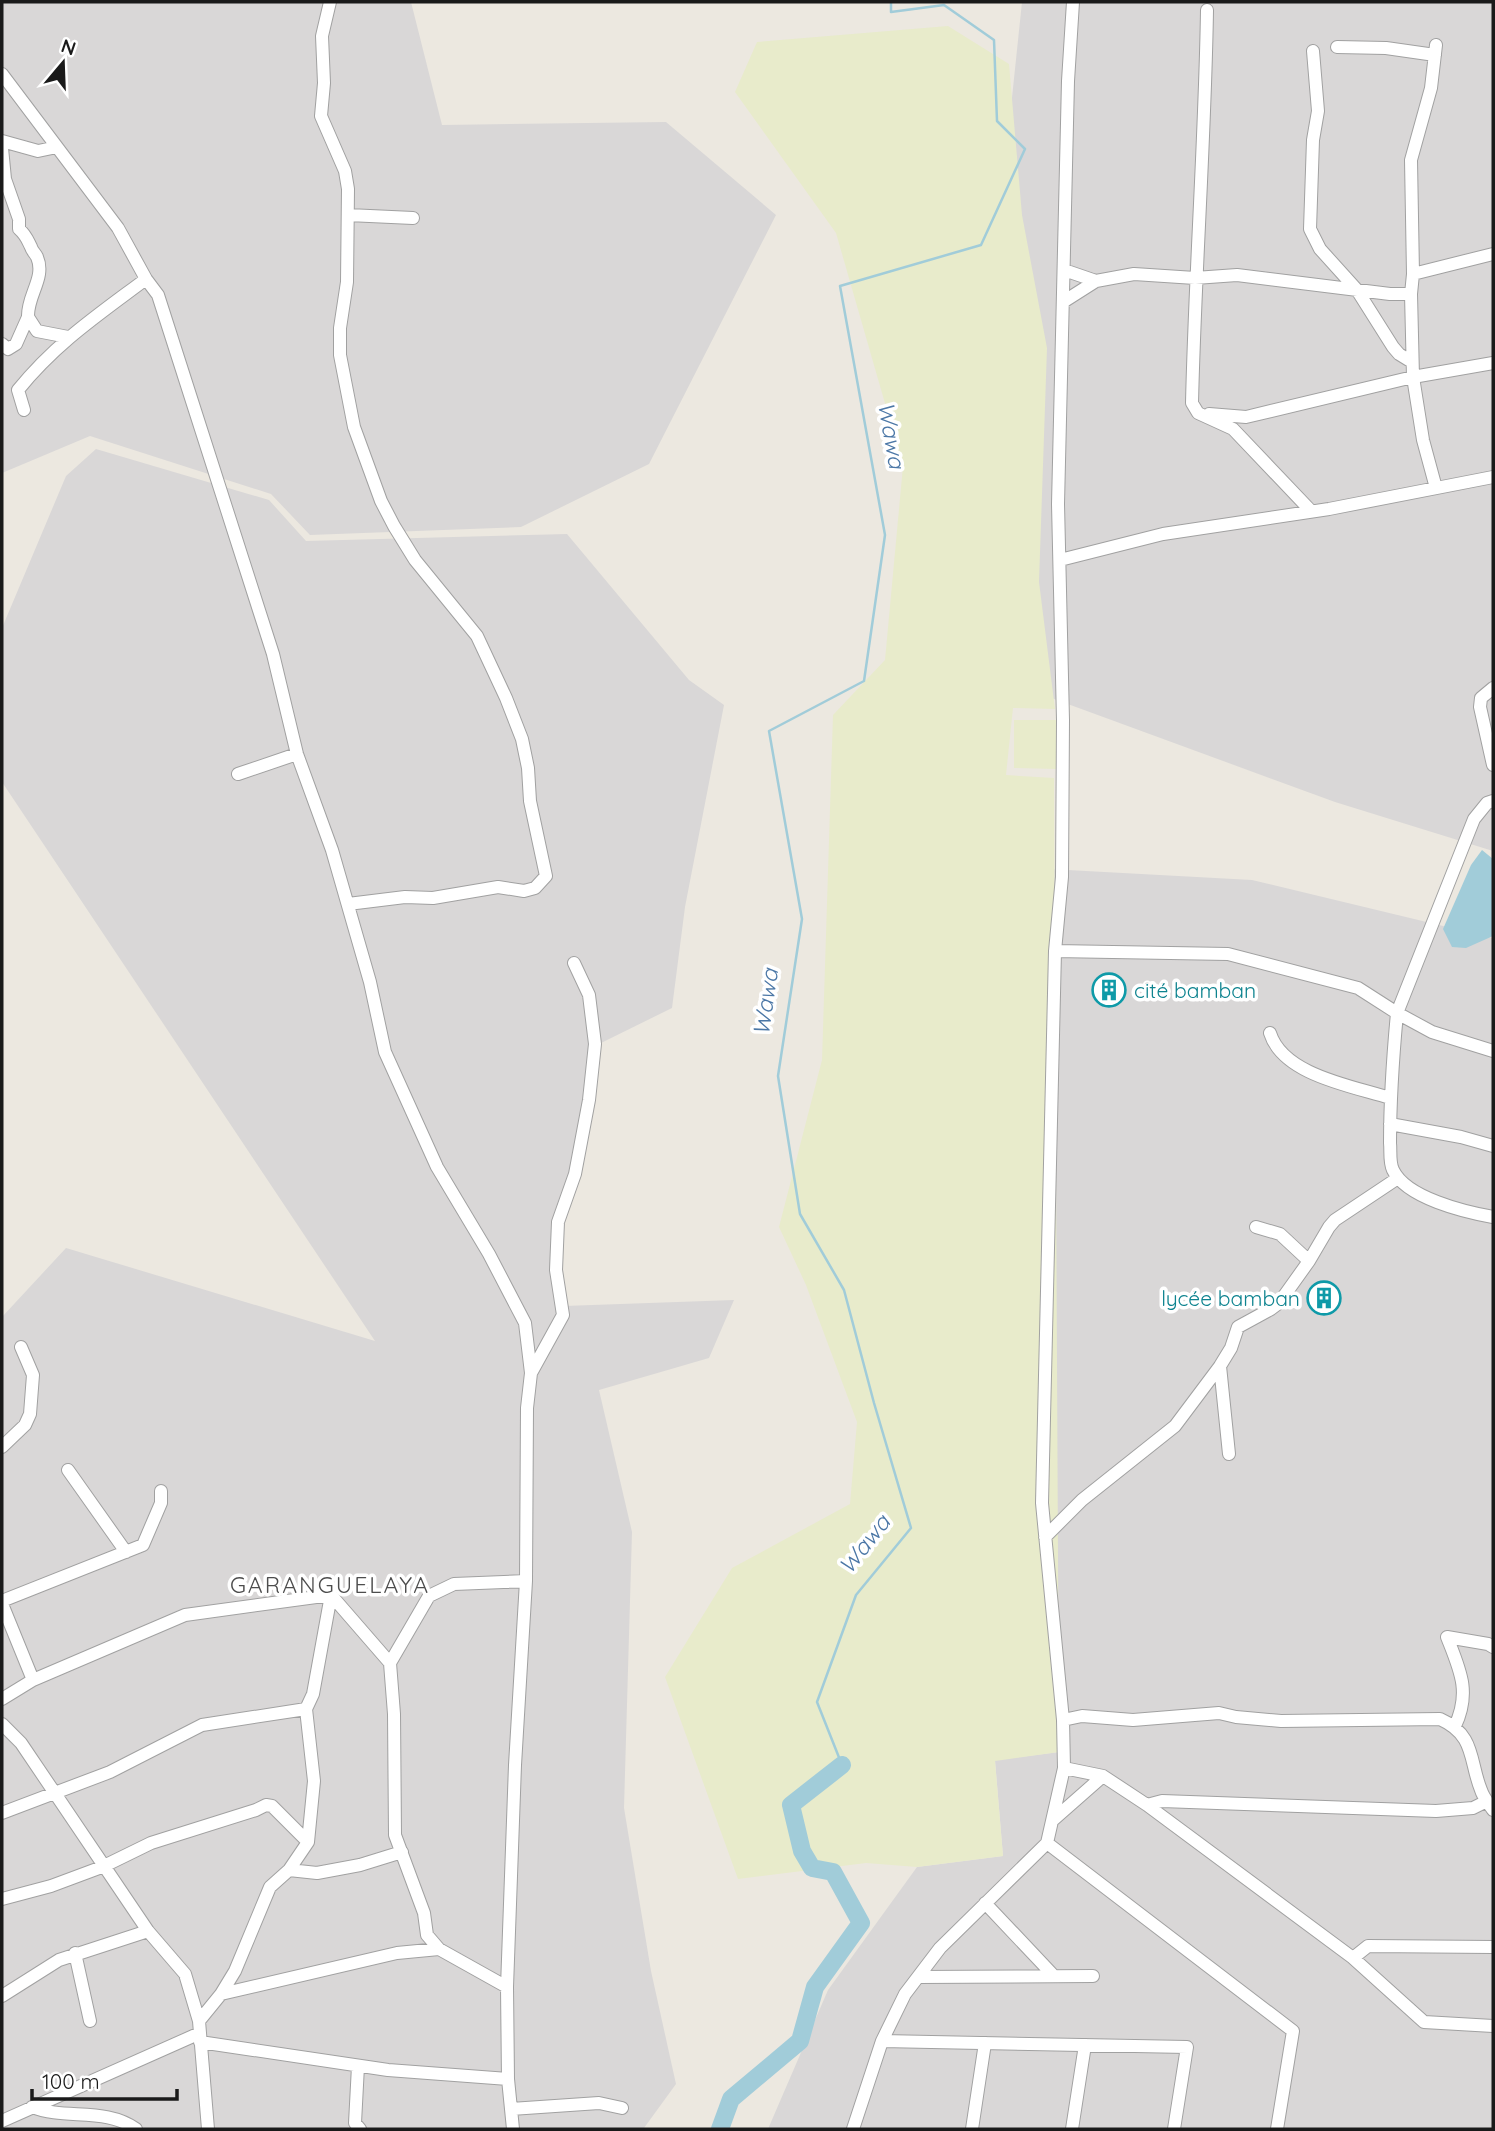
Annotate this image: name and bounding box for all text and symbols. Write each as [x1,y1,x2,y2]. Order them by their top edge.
north arrow [28,28,98,98]
text: N [58,33,79,61]
water label: Wawa [872,399,912,472]
water label: Wawa [746,966,784,1037]
building icon: cité bamban [1090,971,1128,1009]
place label: cité bamban [1134,977,1256,1003]
building icon: lycée bamban [1305,1279,1343,1317]
place label: lycée bamban [1161,1285,1300,1311]
water label: Wawa [832,1508,897,1579]
district label: GARANGUELAYA [230,1570,430,1599]
scale bar [32,2058,177,2102]
text: 100 m [42,2068,100,2094]

